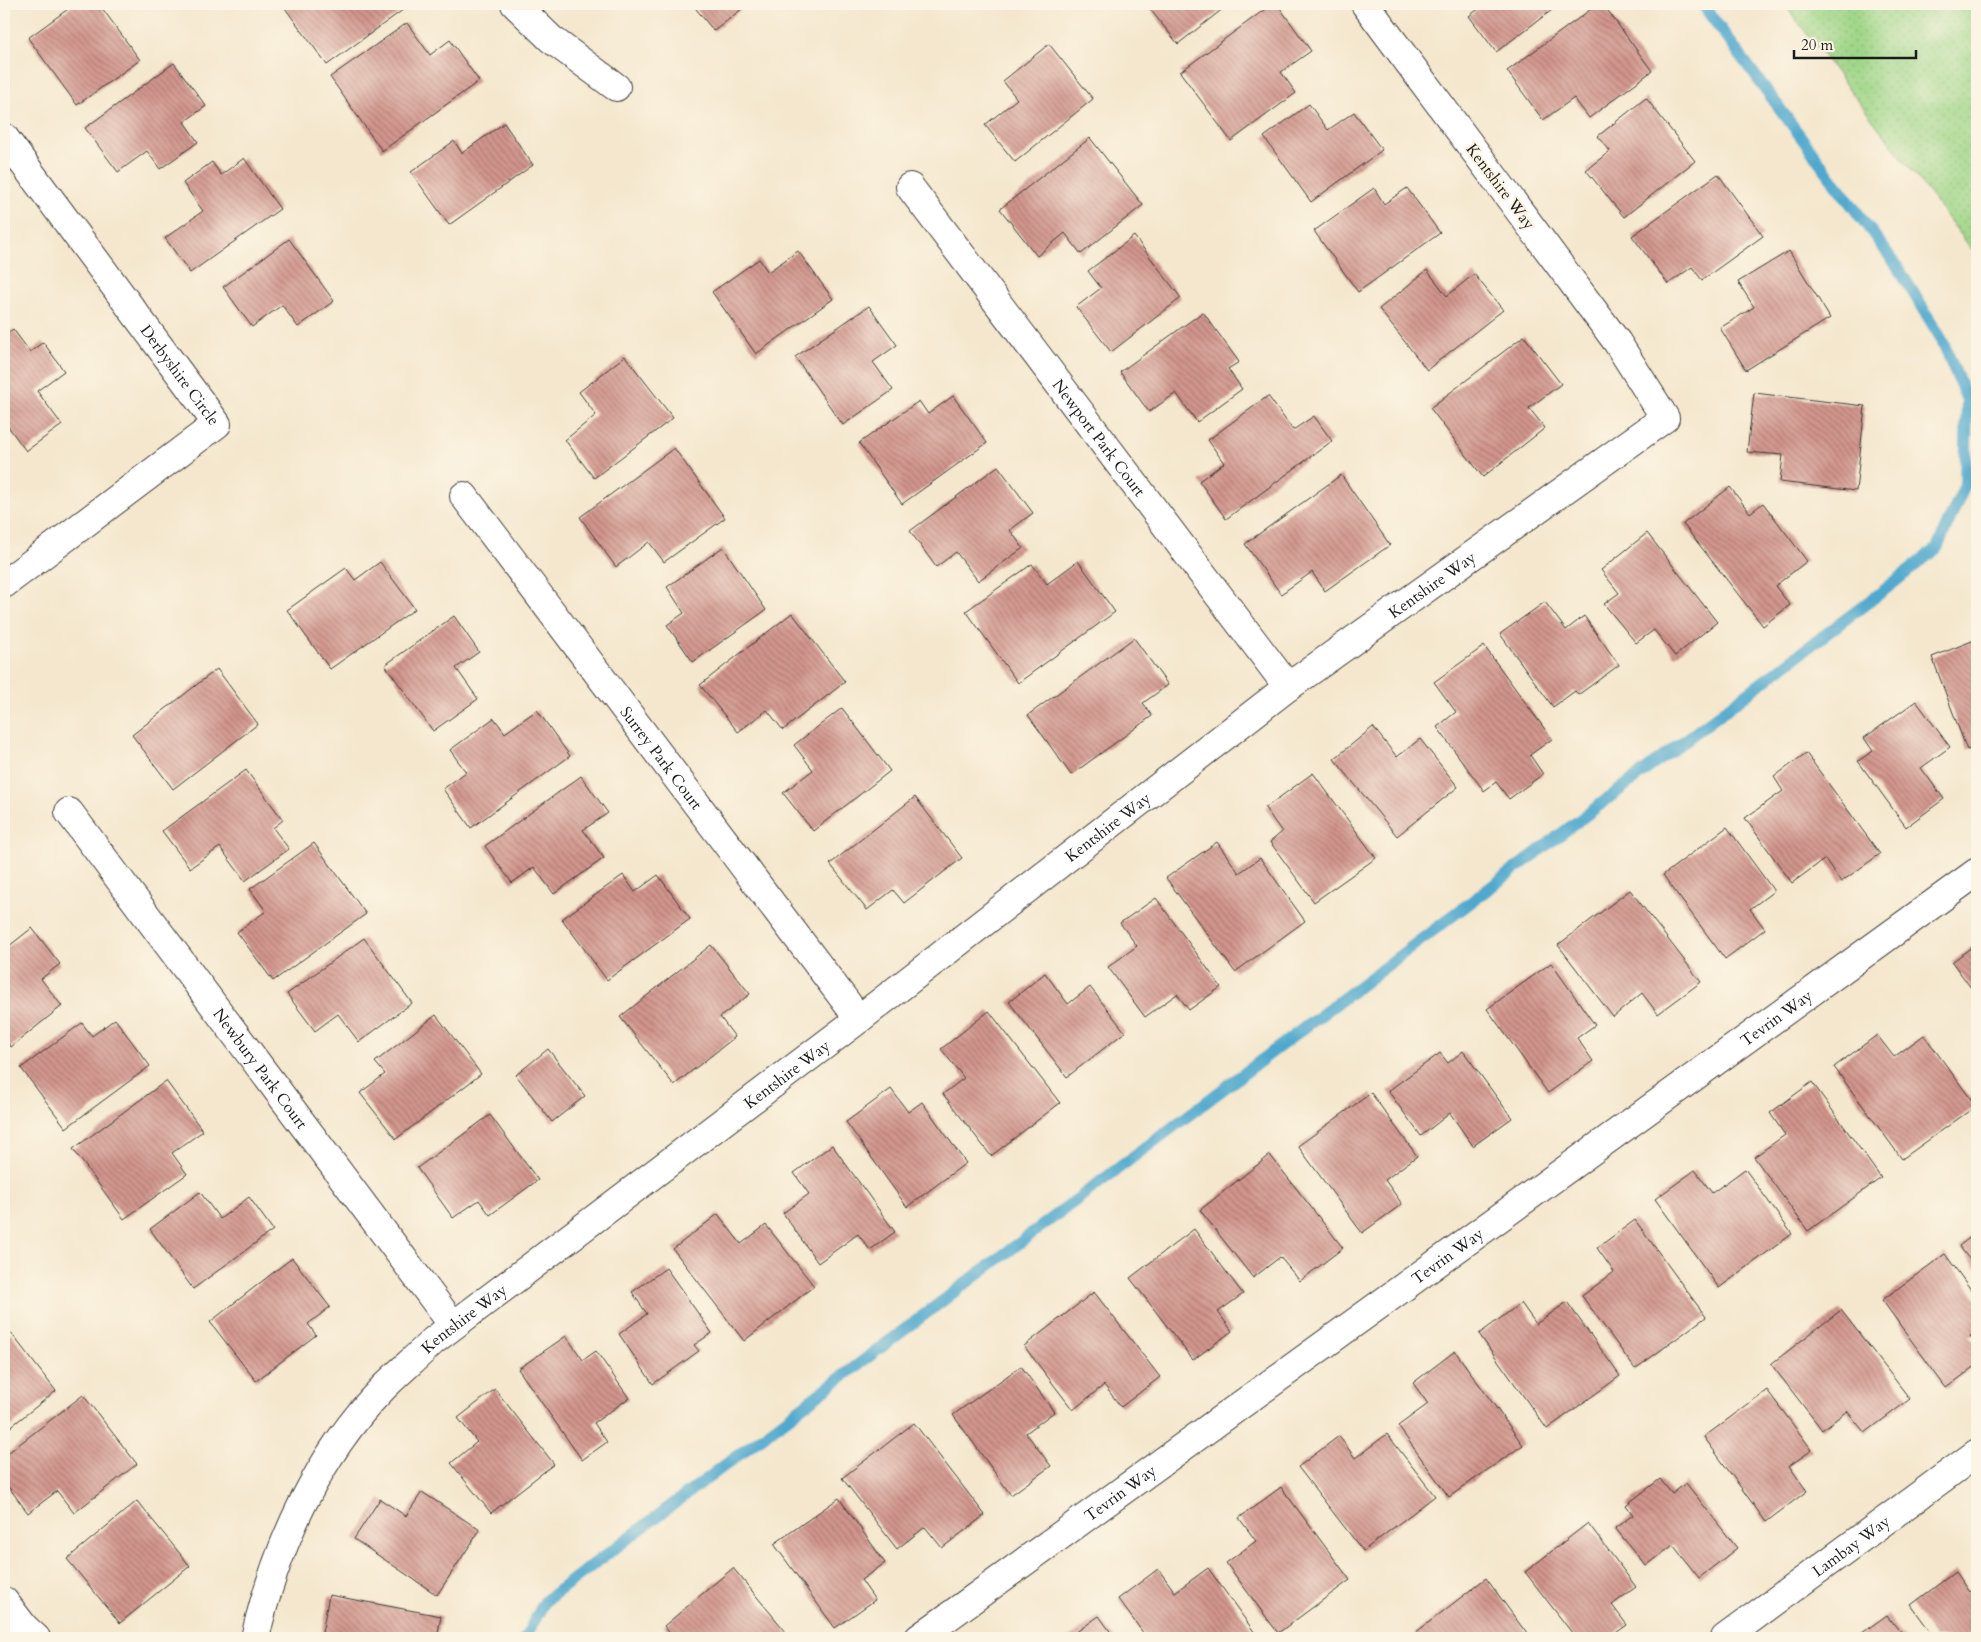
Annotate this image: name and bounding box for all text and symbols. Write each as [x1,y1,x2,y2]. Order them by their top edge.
scale bar [1794,28,1916,60]
text: 20 m [1801,35,1833,55]
street label: Kentshire Way [1461,139,1540,235]
street label: Derbyshire Circle [135,320,224,430]
street label: Newport Park Court [1047,375,1150,501]
street label: Kentshire Way [1384,546,1481,624]
street label: Surrey Park Court [615,702,707,815]
street label: Kentshire Way [1061,787,1156,868]
street label: Tevrin Way [1736,985,1817,1052]
street label: Newbury Park Court [208,1004,312,1134]
street label: Kentshire Way [740,1035,835,1114]
street label: Tevrin Way [1407,1223,1489,1290]
street label: Kentshire Way [417,1279,512,1359]
street label: Tevrin Way [1080,1460,1161,1527]
street label: Lambay Way [1808,1510,1895,1582]

